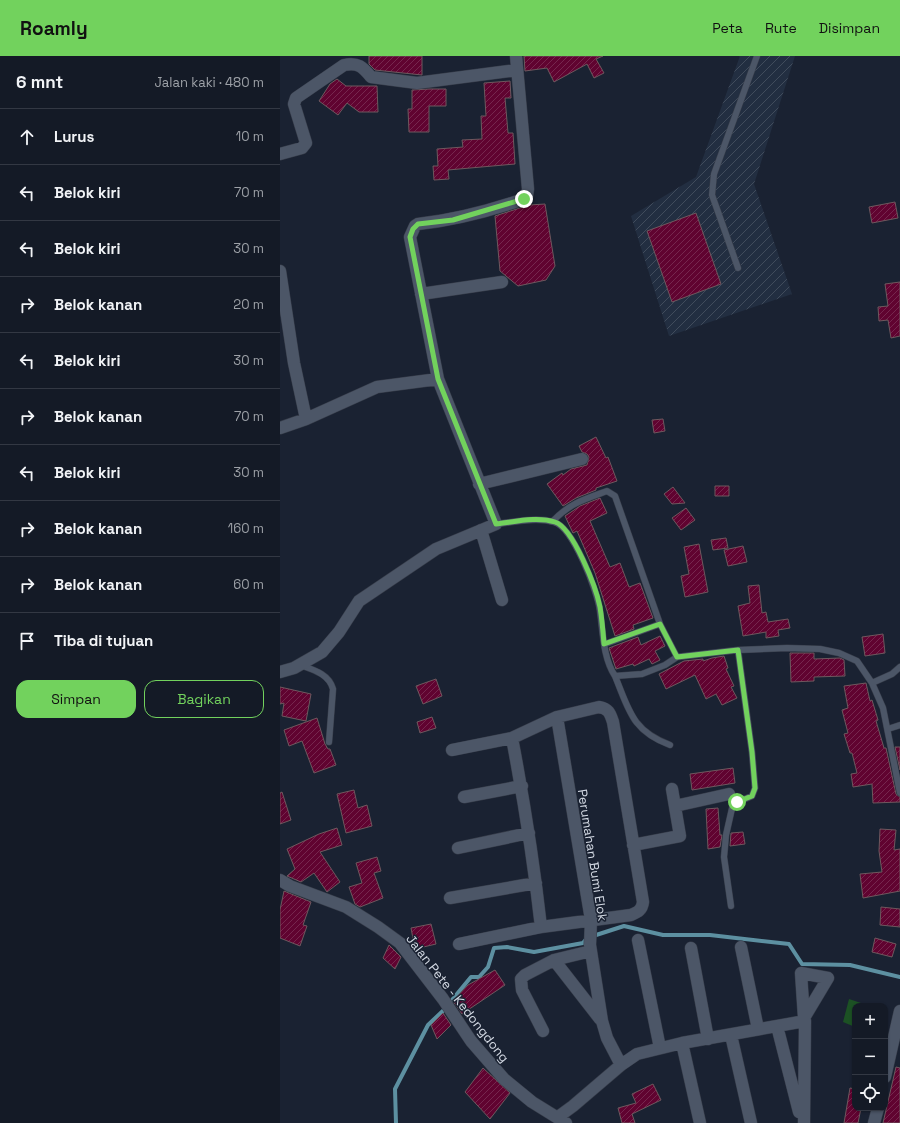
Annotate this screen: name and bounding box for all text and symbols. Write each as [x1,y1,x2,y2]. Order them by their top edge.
text: Roamly [20,16,88,41]
text: Peta [712,19,743,37]
text: Rute [765,19,797,37]
text: Disimpan [819,19,880,37]
text: 6 mnt [16,71,63,93]
text: Jalan kaki · 480 m [154,74,264,91]
icon: ahead [16,126,38,148]
text: Lurus [54,127,94,146]
text: 10 m [236,128,264,145]
icon: left [16,182,38,204]
text: Belok kiri [54,183,120,202]
text: 70 m [234,184,264,201]
route end [515,190,533,208]
icon: left [16,238,38,260]
text: Belok kiri [54,239,120,258]
text: 30 m [233,240,264,257]
icon: right [16,294,38,316]
text: Belok kanan [54,295,142,314]
text: 20 m [233,296,264,313]
icon: left [16,350,38,372]
text: Belok kiri [54,351,120,370]
text: 30 m [233,352,264,369]
icon: right [16,406,38,428]
text: Belok kanan [54,407,142,426]
text: 70 m [234,408,264,425]
icon: left [16,462,38,484]
text: Belok kiri [54,463,120,482]
text: 30 m [233,464,264,481]
icon: right [16,518,38,540]
text: Belok kanan [54,519,142,538]
text: 160 m [228,520,264,537]
icon: right [16,574,38,596]
text: Belok kanan [54,575,142,594]
text: 60 m [233,576,264,593]
icon: arrive [16,630,38,652]
text: Tiba di tujuan [54,631,153,650]
button: Simpan [16,680,136,718]
button: Bagikan [144,680,264,718]
street label: Perumahan Bumi Elok [574,788,611,922]
route start [728,793,746,811]
street label: Jalan Pete - Kedongdong [402,931,513,1066]
map controls [852,1003,888,1111]
button: + [852,1003,888,1039]
button: − [852,1039,888,1075]
button: locate [852,1075,888,1111]

